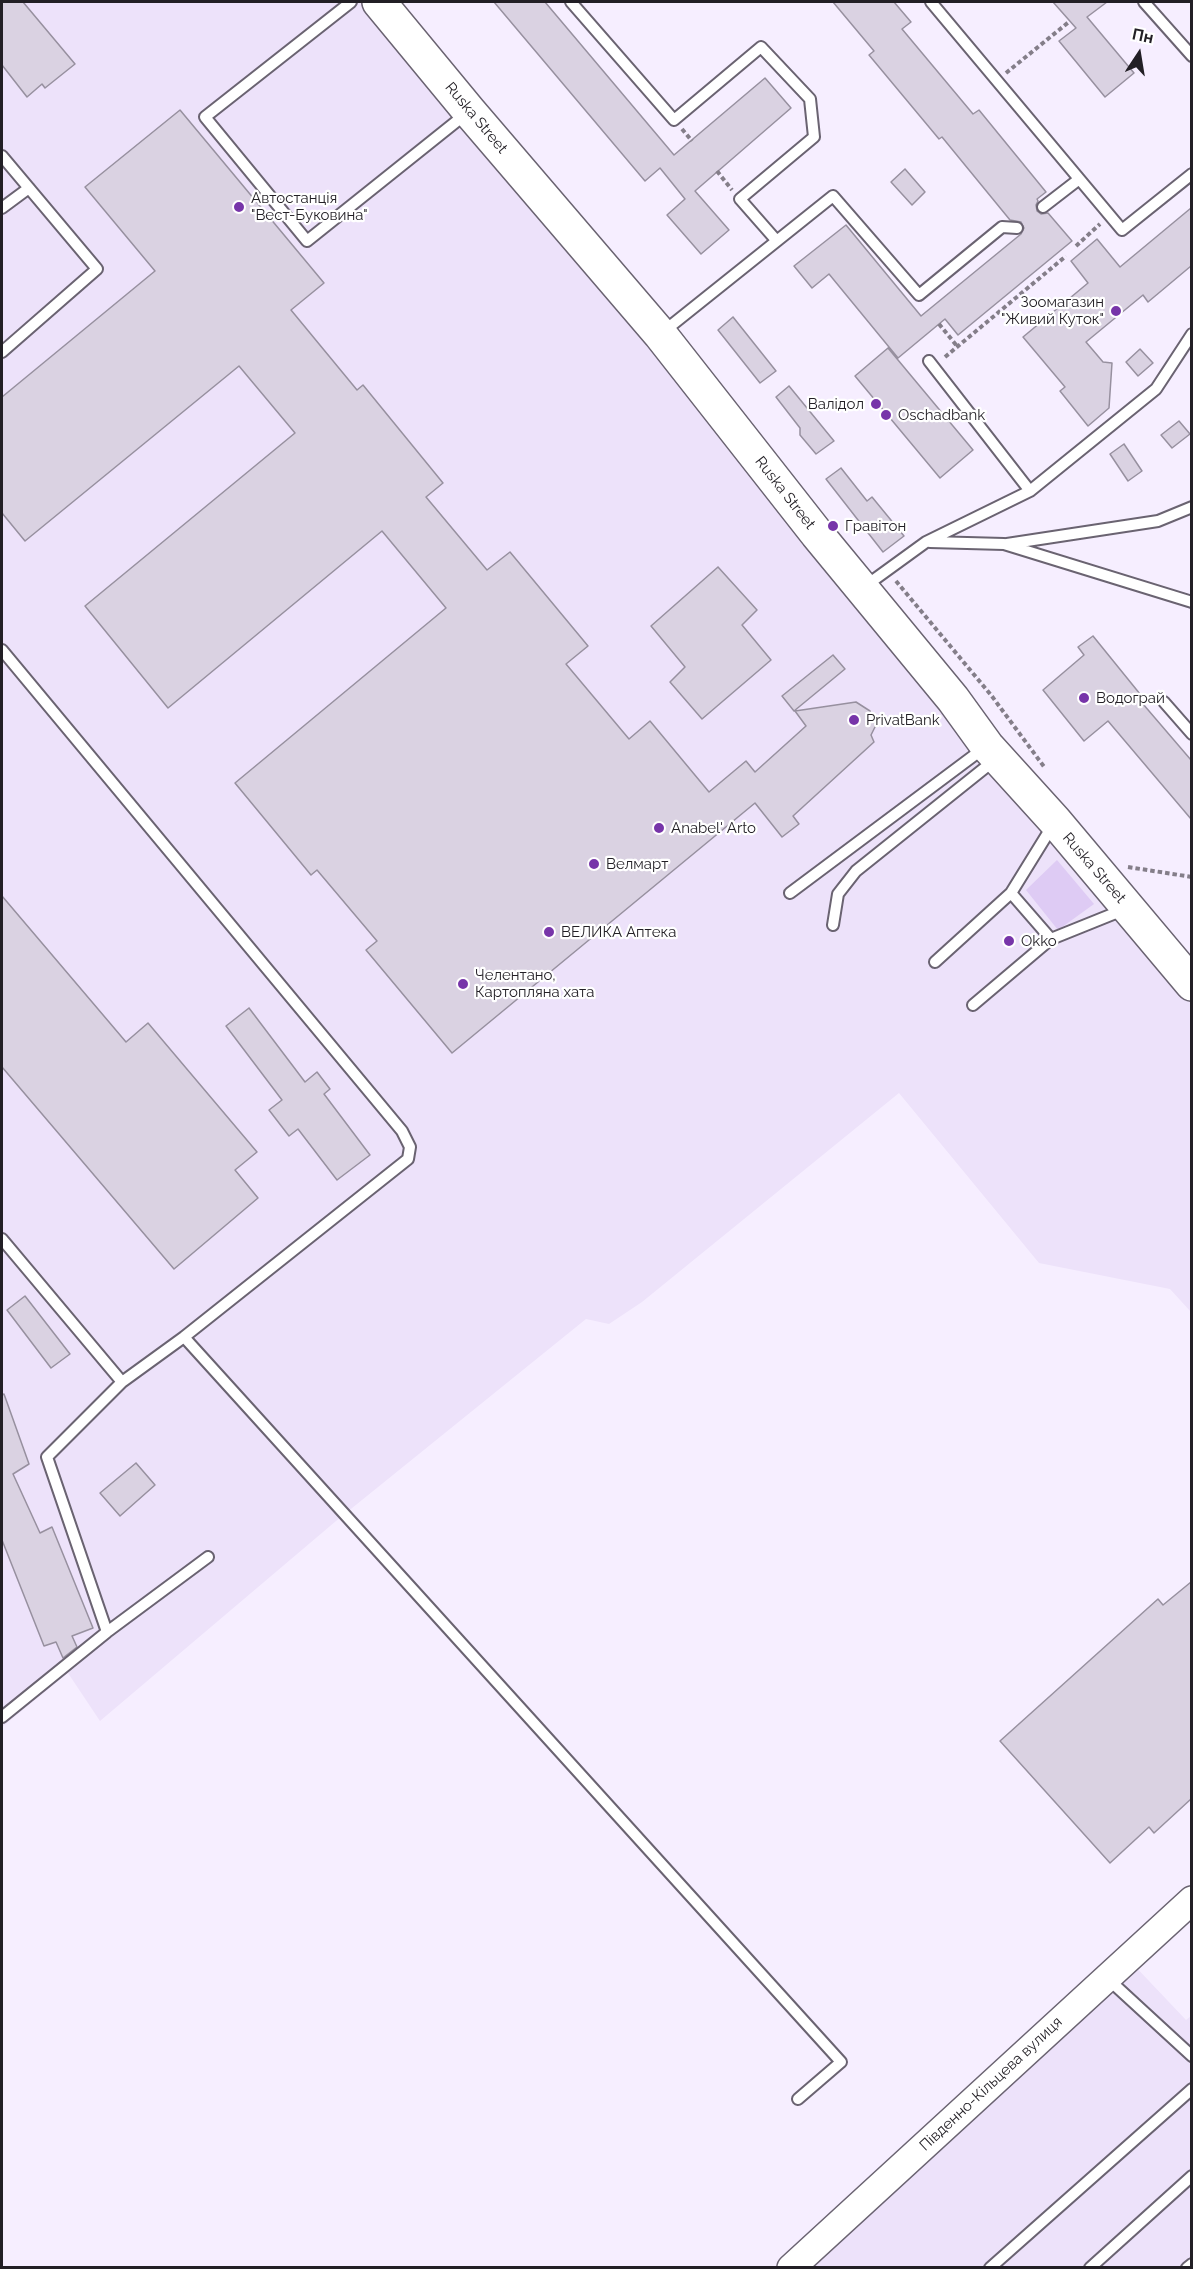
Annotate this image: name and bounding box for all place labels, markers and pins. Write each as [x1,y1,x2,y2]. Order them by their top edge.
place label: Автостанція "Вест-Буковина" [251,189,368,224]
marker: Автостанція "Вест-Буковина" [232,200,246,214]
place label: Зоомагазин "Живий Куток" [1001,293,1104,328]
marker: Зоомагазин "Живий Куток" [1109,304,1123,318]
place label: Валідол [808,395,864,413]
marker: Валідол [869,397,883,411]
place label: Oschadbank [898,406,985,424]
marker: Oschadbank [879,408,893,422]
place label: Гравітон [845,517,906,535]
marker: Гравітон [826,519,840,533]
place label: Водограй [1096,689,1165,707]
marker: Водограй [1077,691,1091,705]
place label: PrivatBank [866,711,940,729]
marker: PrivatBank [847,713,861,727]
place label: Anabel' Arto [671,819,756,837]
marker: Anabel' Arto [652,821,666,835]
place label: Велмарт [606,855,668,873]
marker: Велмарт [587,857,601,871]
place label: ВЕЛИКА Аптека [561,923,676,941]
marker: ВЕЛИКА Аптека [542,925,556,939]
place label: Okko [1021,932,1057,950]
marker: Okko [1002,934,1016,948]
place label: Челентано, Картопляна хата [475,966,594,1001]
marker: Челентано, Картопляна хата [456,977,470,991]

